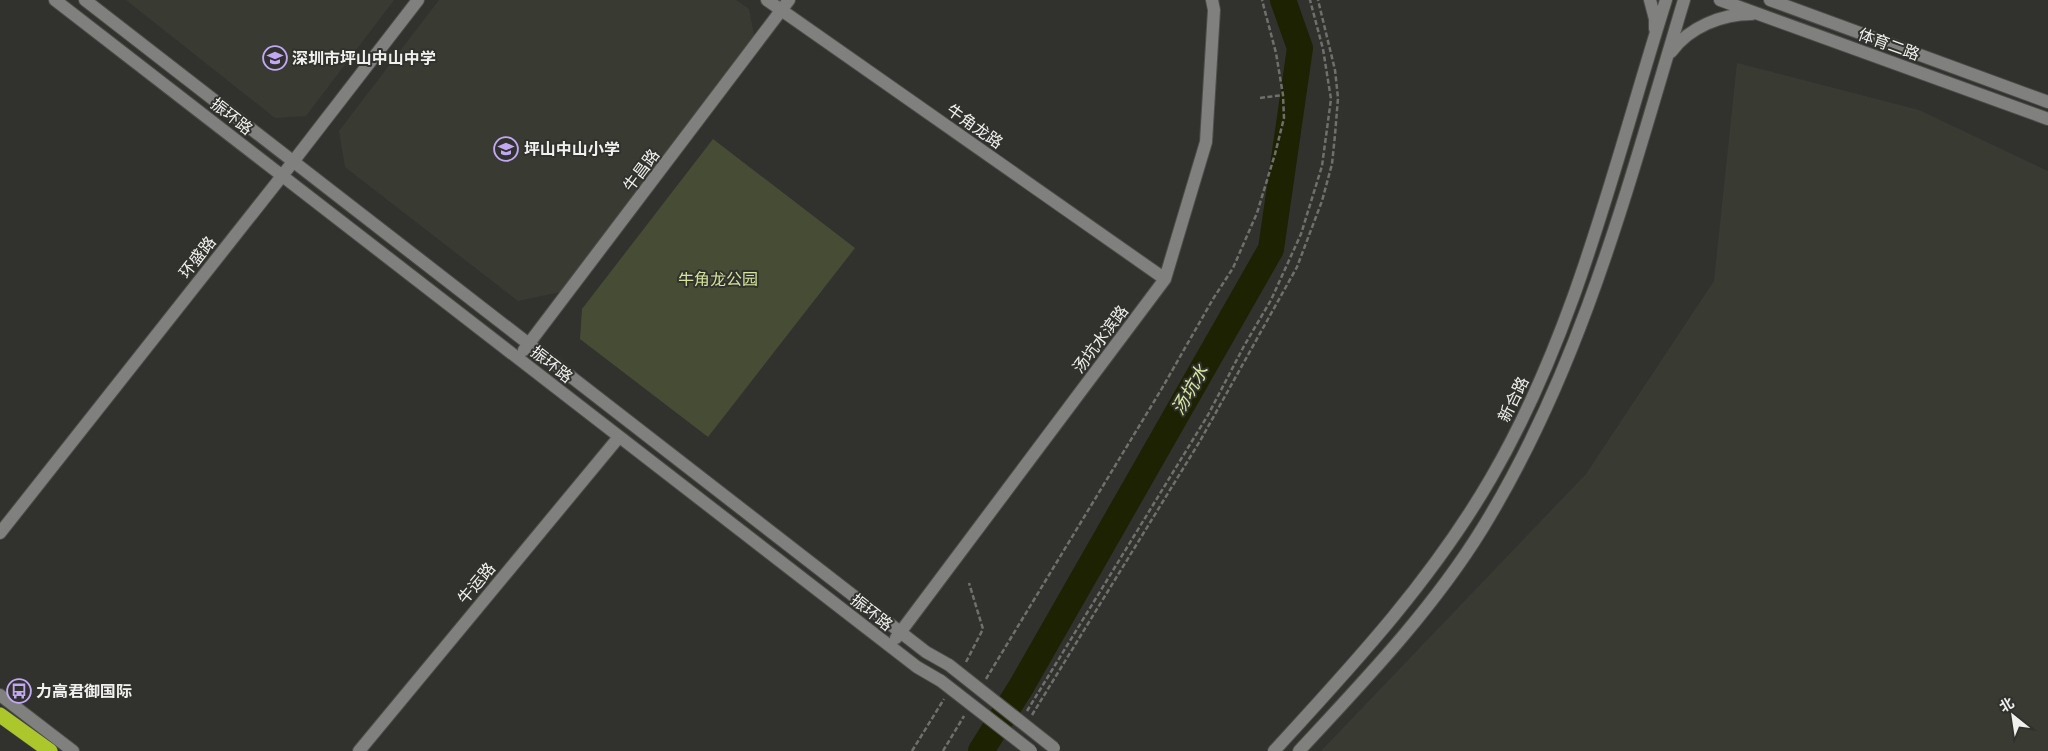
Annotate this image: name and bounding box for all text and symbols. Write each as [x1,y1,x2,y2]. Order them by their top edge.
street label: 体育二路 [1856,25,1922,63]
school or university icon: 深圳市坪山中山中学 [262,45,288,71]
place label: 深圳市坪山中山中学 [292,49,436,67]
street label: 振环路 [208,94,256,138]
street label: 牛角龙路 [944,100,1006,152]
school or university icon: 坪山中山小学 [493,136,519,162]
place label: 坪山中山小学 [524,140,620,158]
street label: 牛昌路 [619,145,663,195]
street label: 环盛路 [175,233,219,281]
park label: 牛角龙公园 [678,270,758,288]
street label: 汤坑水滨路 [1069,302,1131,376]
street label: 振环路 [528,342,576,386]
water label: 汤坑水 [1167,360,1213,418]
street label: 新合路 [1494,373,1532,425]
street label: 牛运路 [454,559,498,607]
street label: 振环路 [848,590,896,634]
bus stop icon: 力高君御国际 [6,678,32,704]
place label: 力高君御国际 [36,682,132,700]
north arrow [1988,691,2038,741]
text: 北 [1996,694,2017,715]

